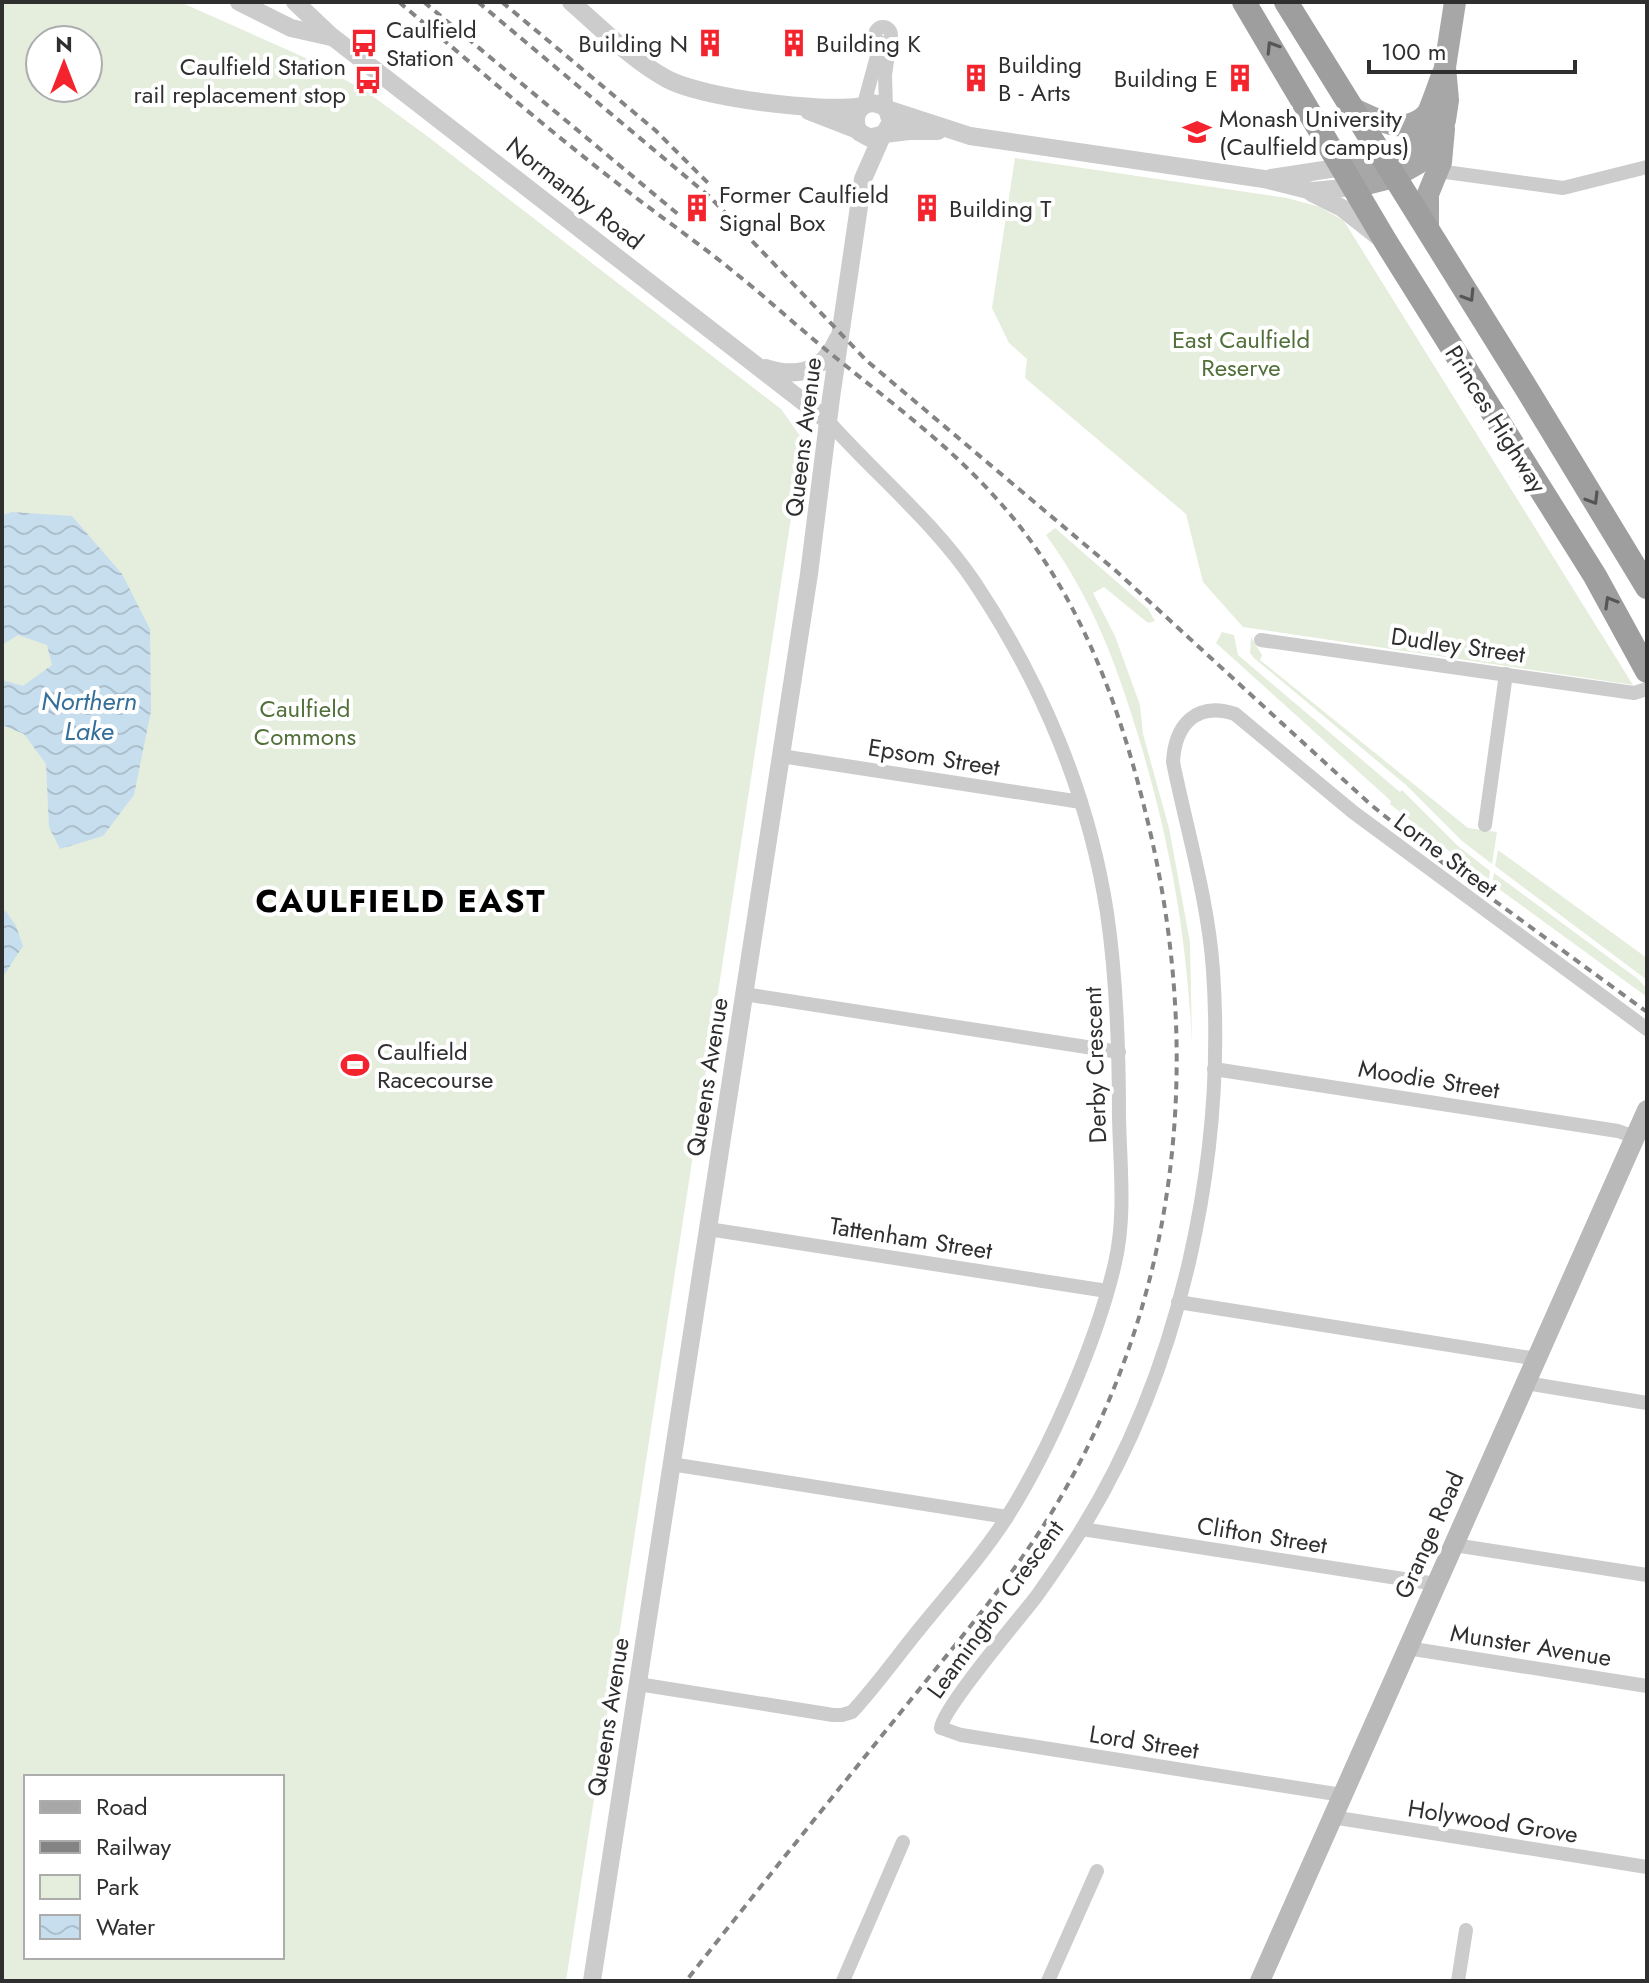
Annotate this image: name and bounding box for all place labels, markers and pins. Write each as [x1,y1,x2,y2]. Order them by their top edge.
place label: Caulfield Station [386,12,477,75]
place label: Building N [578,26,688,61]
place label: Building K [816,26,921,61]
bus stop icon: Caulfield Station [349,28,379,58]
building icon: Building N [695,28,725,58]
building icon: Building K [779,28,809,58]
place label: Building B - Arts [998,47,1082,110]
place label: Caulfield Station rail replacement stop [134,49,346,112]
place label: Building E [1114,61,1218,96]
building icon: Building B - Arts [961,63,991,93]
building icon: Building E [1225,63,1255,93]
bus stop icon: Caulfield Station rail replacement stop [353,65,383,95]
place label: Monash University (Caulfield campus) [1219,101,1410,164]
school or university icon: Monash University (Caulfield campus) [1182,117,1212,147]
place label: Former Caulfield Signal Box [719,177,889,240]
place label: Building T [949,191,1051,226]
building icon: Former Caulfield Signal Box [682,193,712,223]
building icon: Building T [912,193,942,223]
place label: Caulfield Racecourse [377,1034,493,1097]
sports icon: Caulfield Racecourse [340,1050,370,1080]

